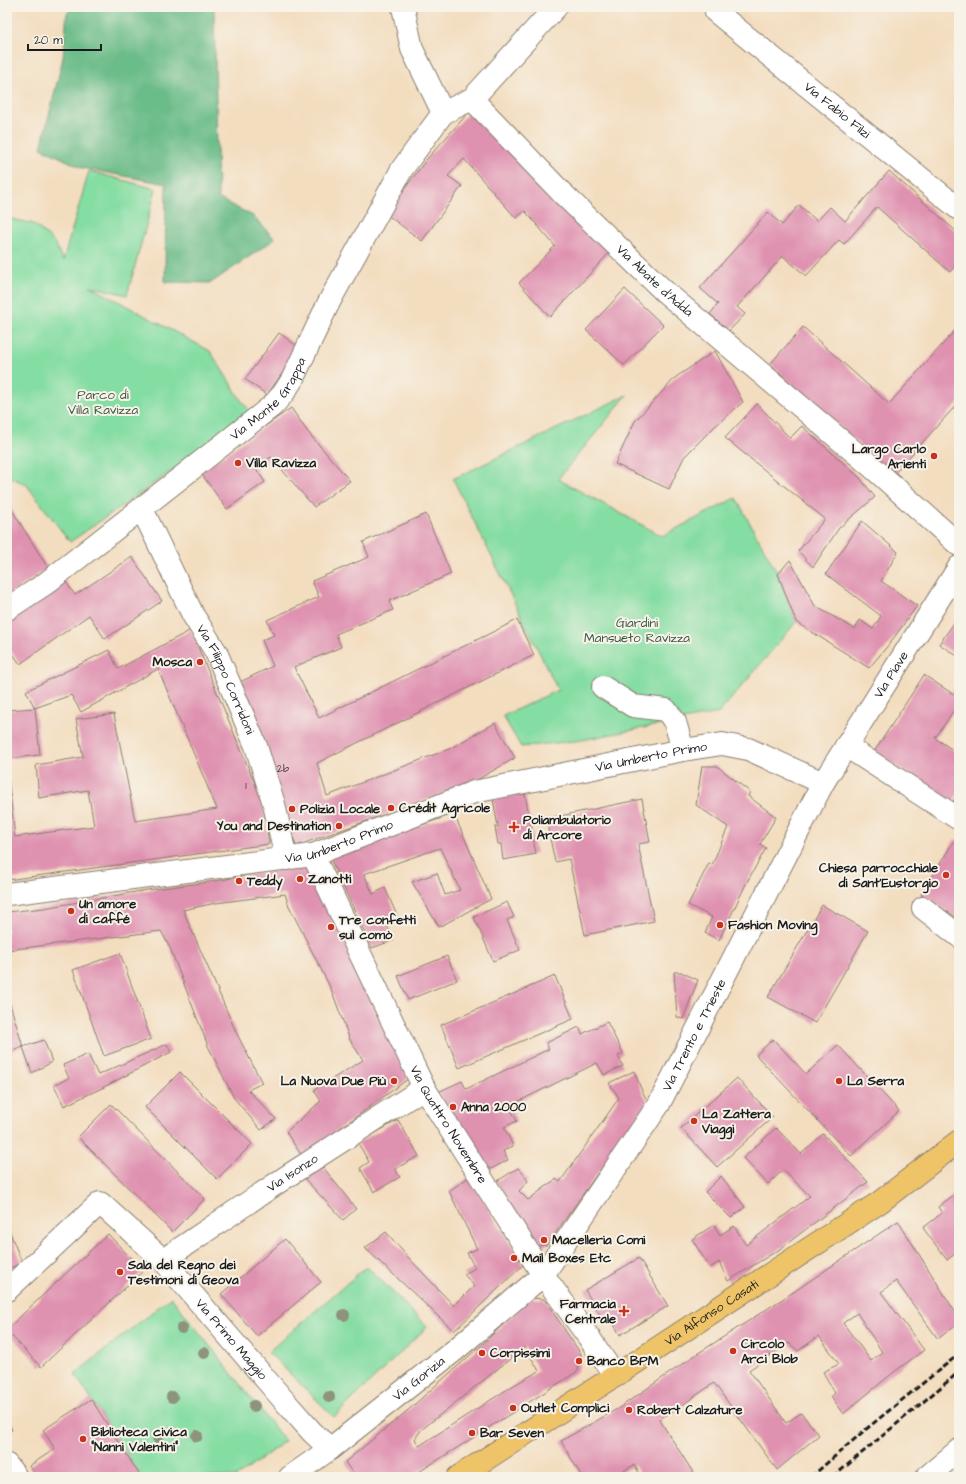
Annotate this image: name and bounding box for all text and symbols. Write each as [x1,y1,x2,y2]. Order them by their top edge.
scale bar [28,26,101,52]
text: 20 m [34,32,63,49]
street label: Via Fabio Filzi [800,78,874,143]
street label: Via Abate d'Adda [612,241,697,321]
street label: Via Monte Grappa [226,354,311,445]
park label: Parco di Villa Ravizza [68,386,138,419]
place label: Largo Carlo Arienti [852,440,927,473]
marker: Largo Carlo Arienti [929,451,939,461]
place label: Villa Ravizza [245,454,316,472]
marker: Villa Ravizza [233,458,243,468]
park label: Giardini Mansueto Ravizza [584,614,690,647]
street label: Via Filippo Corridoni [192,621,259,737]
street label: Via Piave [870,648,913,702]
place label: Mosca [153,653,192,671]
marker: Mosca [195,657,205,667]
street label: Via Umberto Primo [594,737,709,776]
house number: 2b [277,761,289,776]
house number: 1 [245,778,247,793]
place label: Crédit Agricole [399,799,490,819]
place label: Polizia Locale [300,800,380,818]
marker: Crédit Agricole [386,803,396,813]
marker: Polizia Locale [287,804,297,814]
place label: Poliambulatorio di Arcore [522,811,612,844]
street label: Via Umberto Primo [284,815,396,868]
place label: You and Destination [217,817,331,835]
marker: You and Destination [334,821,344,831]
marker: Poliambulatorio di Arcore [508,821,520,833]
place label: Chiesa parrocchiale di Sant'Eustorgio [819,859,939,894]
place label: Zanotti [308,870,352,888]
marker: Chiesa parrocchiale di Sant'Eustorgio [941,870,951,880]
place label: Teddy [246,872,283,891]
marker: Zanotti [295,874,305,884]
marker: Teddy [234,876,244,886]
place label: Un amore di caffé [78,895,136,928]
marker: Un amore di caffé [66,906,76,916]
place label: Tre confetti sul comò [338,911,417,944]
place label: Fashion Moving [728,916,818,936]
marker: Fashion Moving [715,920,725,930]
marker: Tre confetti sul comò [326,922,336,932]
street label: Via Trento e Trieste [658,976,730,1094]
street label: Via Quattro Novembre [406,1063,492,1187]
place label: La Nuova Due Più [280,1072,386,1090]
place label: La Serra [847,1072,905,1090]
marker: La Nuova Due Più [389,1076,399,1086]
marker: La Serra [834,1076,844,1086]
place label: Anna 2000 [461,1098,527,1116]
marker: Anna 2000 [448,1102,458,1112]
place label: La Zattera Viaggi [701,1105,771,1140]
marker: La Zattera Viaggi [689,1116,699,1126]
street label: Via Isonzo [263,1149,322,1196]
place label: Macelleria Comi [552,1231,646,1249]
marker: Macelleria Comi [539,1235,549,1245]
place label: Mail Boxes Etc [522,1249,612,1267]
marker: Mail Boxes Etc [509,1253,519,1263]
place label: Sala del Regno dei Testimoni di Geova [127,1256,239,1289]
marker: Sala del Regno dei Testimoni di Geova [115,1267,125,1277]
street label: Via Alfonso Casati [661,1275,762,1350]
street label: Via Primo Maggio [191,1295,272,1384]
place label: Farmacia Centrale [560,1295,616,1328]
marker: Farmacia Centrale [619,1306,629,1316]
place label: Circolo Arci Blob [741,1335,798,1368]
place label: Corpissimi [490,1344,551,1363]
marker: Circolo Arci Blob [728,1346,738,1356]
marker: Corpissimi [477,1348,487,1358]
street label: Via Gorizia [389,1352,449,1405]
place label: Banco BPM [587,1352,659,1370]
marker: Banco BPM [574,1356,584,1366]
place label: Outlet Complici [521,1399,610,1418]
place label: Robert Calzature [637,1401,743,1419]
marker: Outlet Complici [508,1403,518,1413]
marker: Robert Calzature [624,1405,634,1415]
place label: Biblioteca civica "Nanni Valentini" [91,1423,187,1456]
place label: Bar Seven [480,1424,544,1442]
marker: Bar Seven [467,1428,477,1438]
marker: Biblioteca civica "Nanni Valentini" [78,1434,88,1444]

